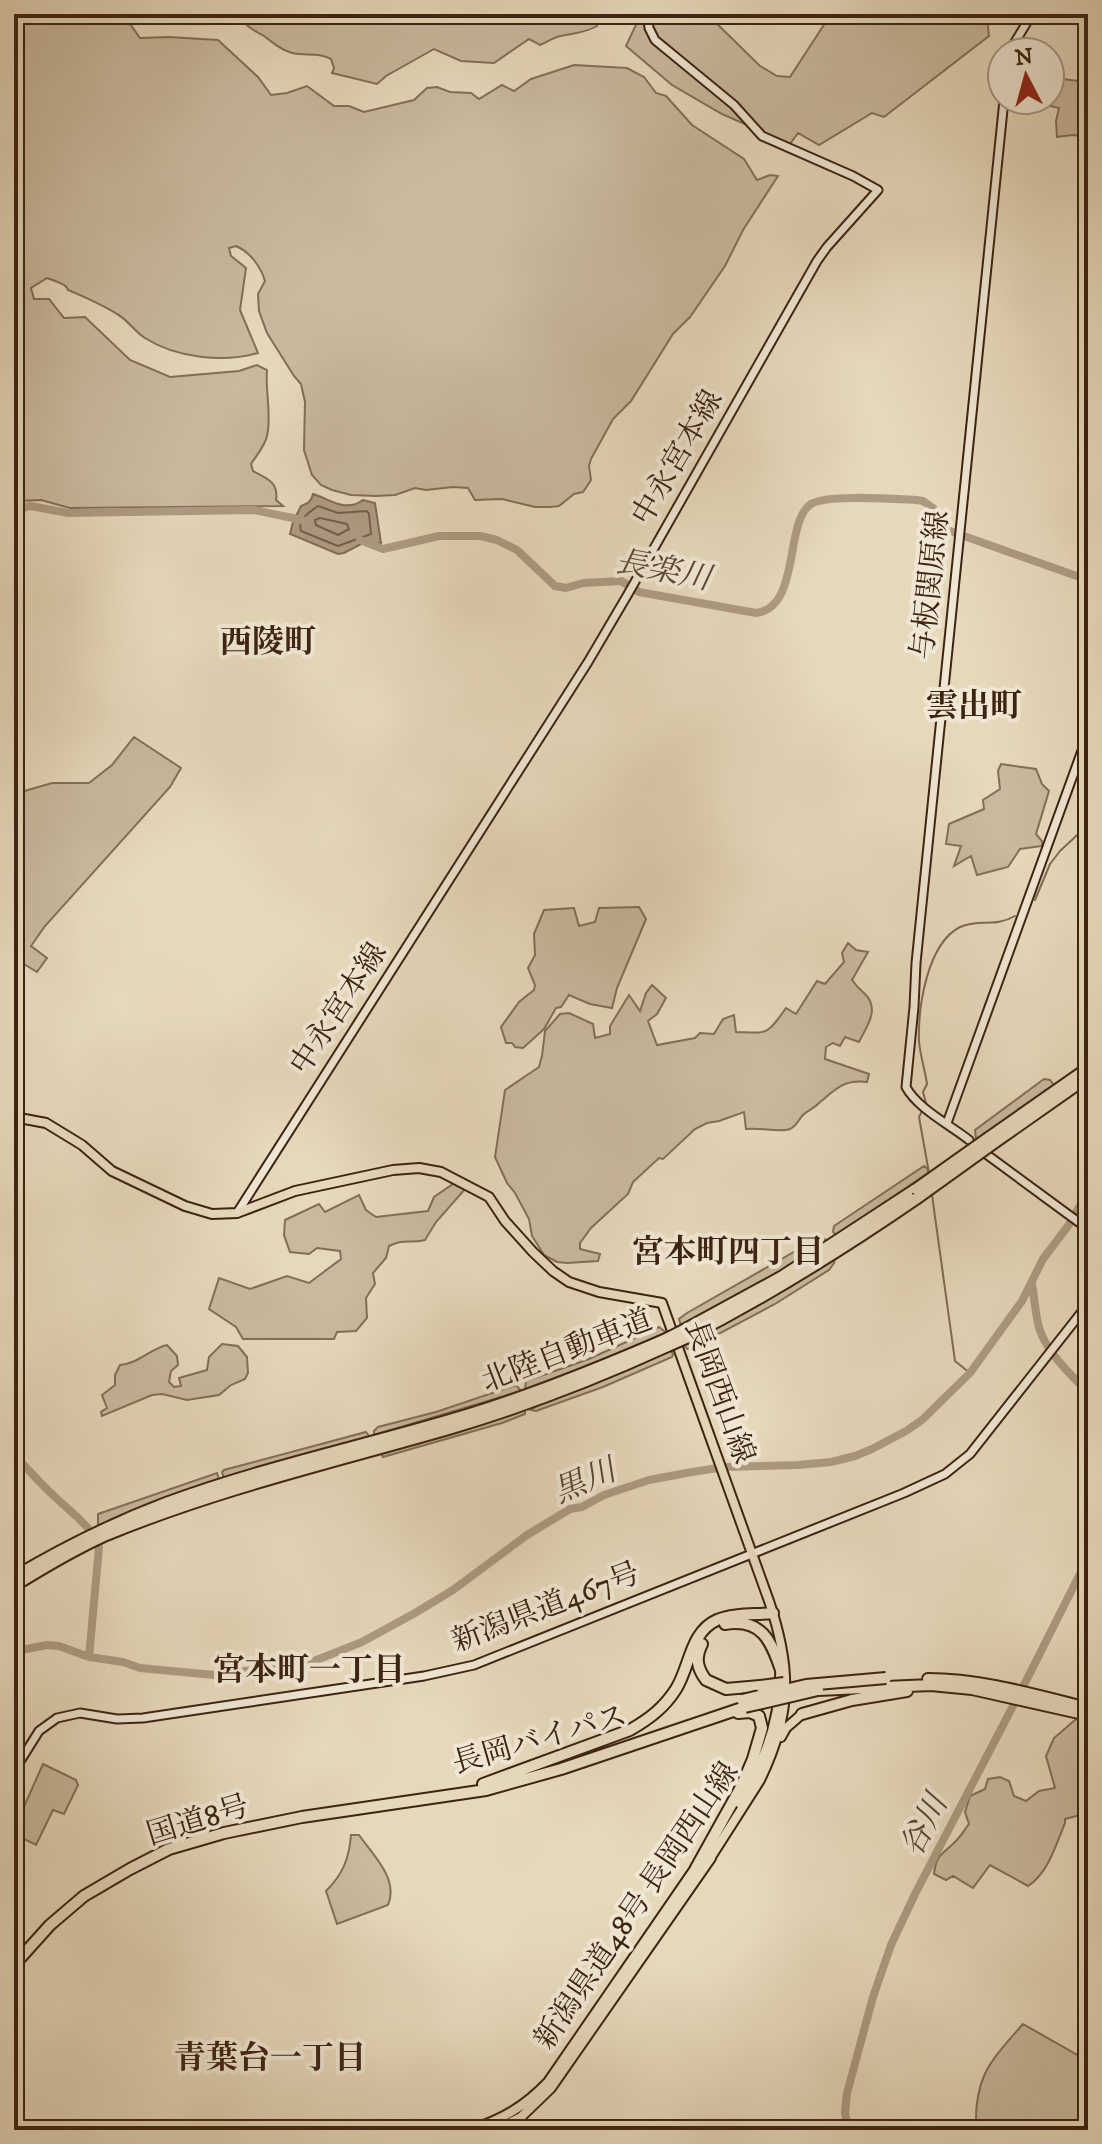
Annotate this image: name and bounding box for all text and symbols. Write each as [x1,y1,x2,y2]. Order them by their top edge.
north arrow [986,36,1066,116]
text: N [1014,43,1034,72]
street label: 中永宮本線 [624,384,732,532]
street label: 与板関原線 [905,508,957,662]
water label: 長楽川 [612,542,717,600]
district label: 西陵町 [220,623,316,663]
district label: 雲出町 [926,687,1022,727]
street label: 中永宮本線 [283,936,395,1082]
district label: 宮本町四丁目 [632,1233,824,1273]
street label: 北陸自動車道 [476,1301,658,1401]
street label: 長岡西山線 [676,1315,762,1469]
water label: 黒川 [548,1450,625,1513]
street label: 新潟県道467号 [447,1555,645,1661]
district label: 宮本町一丁目 [213,1651,405,1691]
street label: 長岡バイパス [449,1697,631,1783]
street label: 新潟県道48号 長岡西山線 [527,1755,747,2057]
water label: 谷川 [893,1786,959,1864]
street label: 国道8号 [142,1788,254,1854]
district label: 青葉台一丁目 [174,2039,366,2079]

